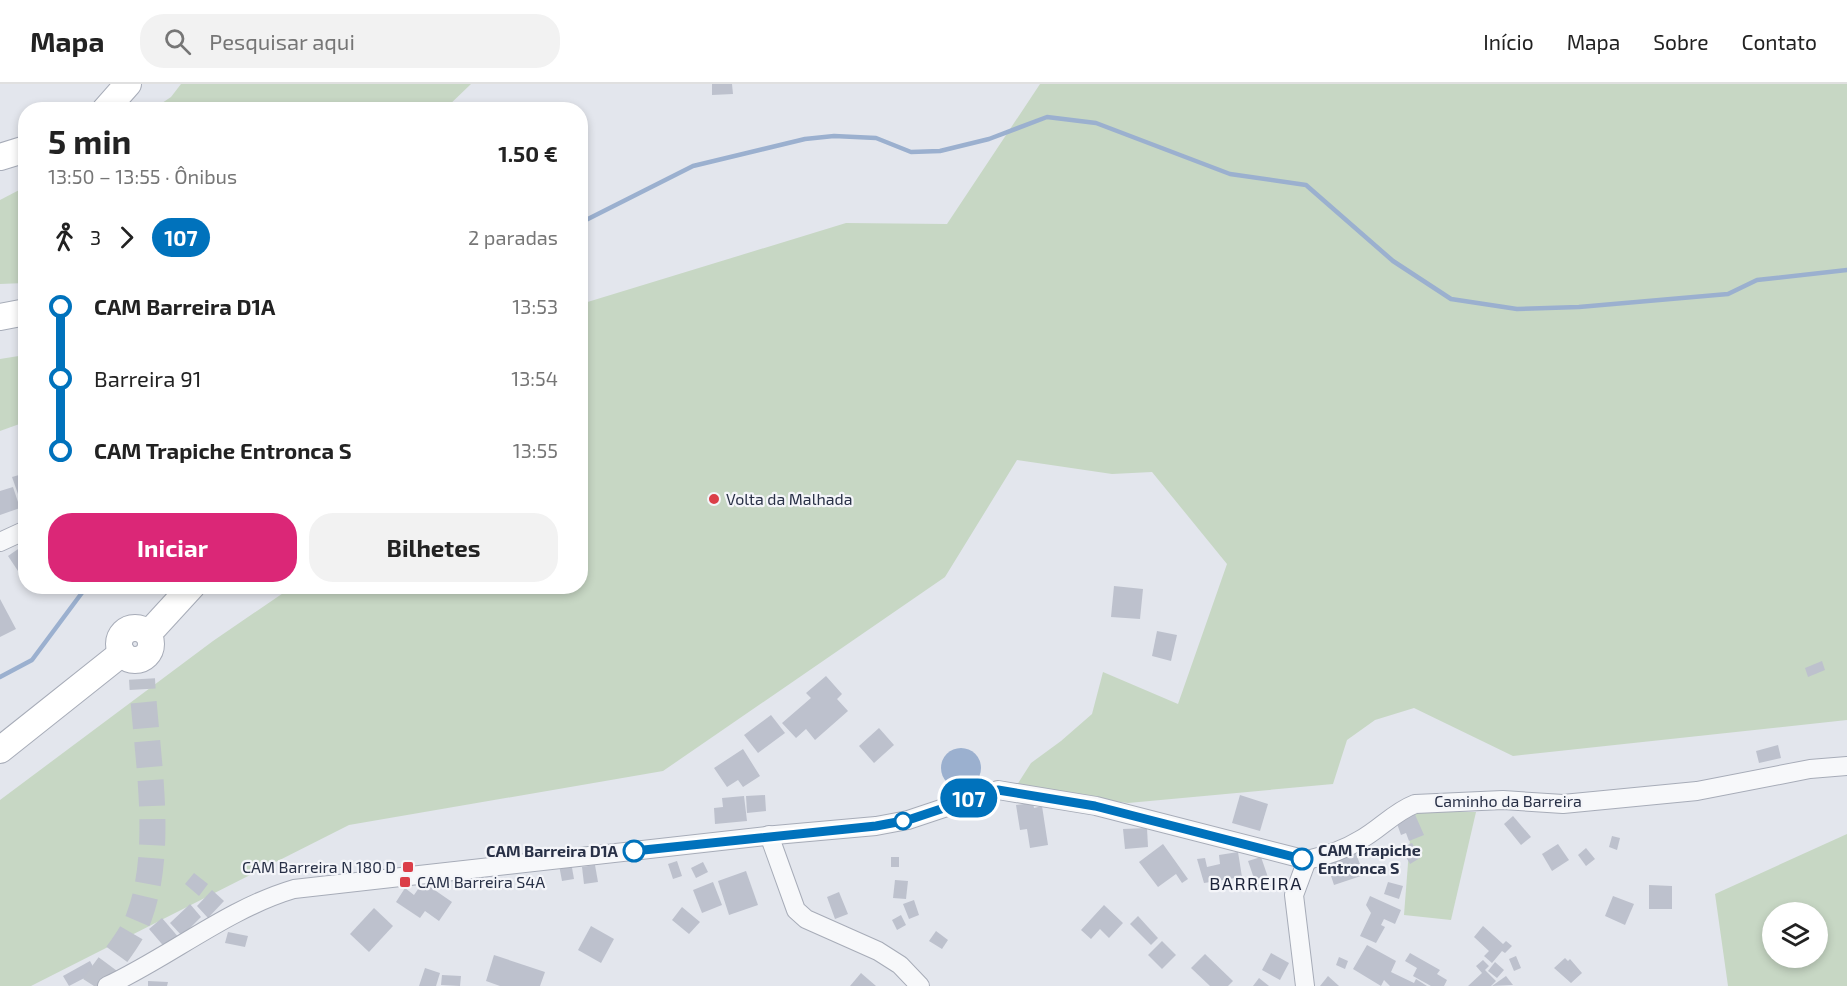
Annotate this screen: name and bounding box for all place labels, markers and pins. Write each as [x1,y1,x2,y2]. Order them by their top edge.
place label: Volta da Malhada [726,489,852,508]
marker: Volta da Malhada [707,492,721,506]
unlabelled marker [894,812,912,830]
marker: CAM Barreira D1A [623,840,645,862]
place label: CAM Trapiche Entronca S [1318,840,1421,877]
place label: CAM Barreira D1A [486,841,619,860]
marker: CAM Trapiche Entronca S [1291,848,1313,870]
place label: CAM Barreira N 180 D [242,857,396,876]
marker: CAM Barreira N 180 D [401,860,415,874]
place label: CAM Barreira S4A [417,872,545,891]
marker: CAM Barreira S4A [398,875,412,889]

